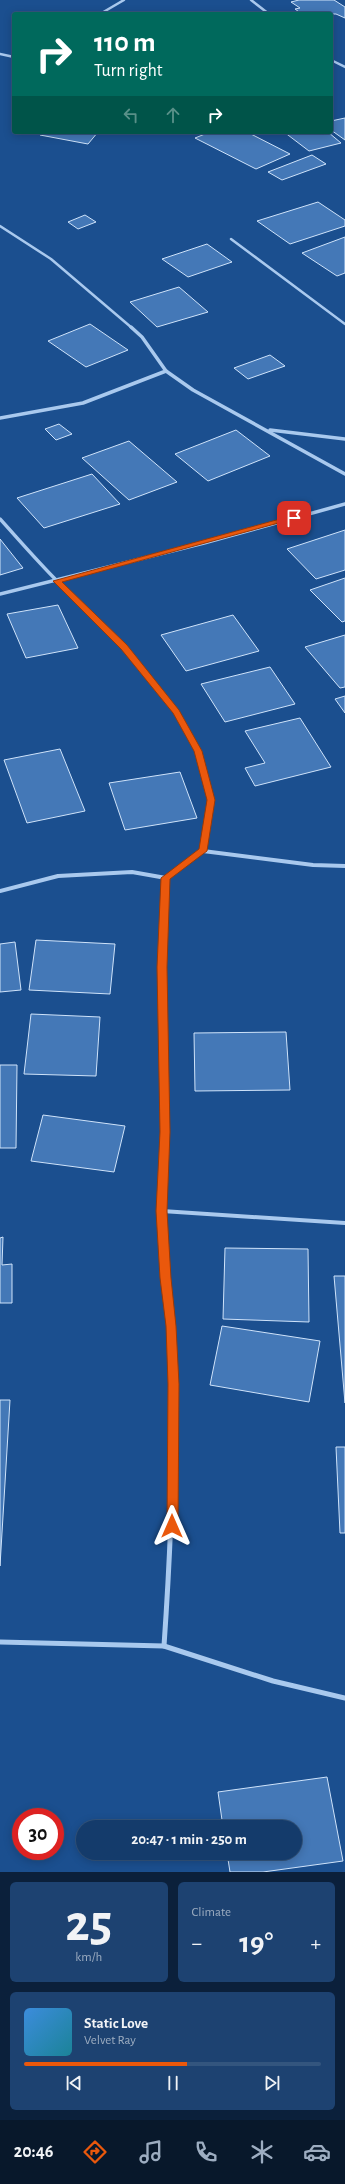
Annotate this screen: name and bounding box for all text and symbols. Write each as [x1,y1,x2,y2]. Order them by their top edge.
icon: right [28,28,80,80]
text: 110 m [94,29,156,57]
text: Turn right [94,62,163,80]
icon: left [120,104,142,126]
icon: ahead [162,104,184,126]
icon: right [204,104,226,126]
pin [277,501,311,535]
icon: arrive [283,507,305,529]
position arrow [151,1505,193,1547]
speed limit sign: 30 [12,1808,64,1860]
text: 20:47 · 1 min · 250 m [131,1832,247,1847]
text: 25 [65,1898,112,1950]
text: Climate [192,1906,231,1919]
text: 19° [239,1928,273,1958]
text: − [192,1932,202,1954]
text: + [310,1932,321,1954]
text: km/h [75,1951,102,1964]
text: Static Love [84,2016,148,2031]
text: Velvet Ray [84,2034,136,2047]
icon: previous [63,2072,85,2094]
icon: pause [162,2072,184,2094]
icon: next [261,2072,283,2094]
icon: directions [81,2138,109,2166]
icon: music [137,2138,165,2166]
icon: phone [192,2138,220,2166]
icon: climate [248,2138,276,2166]
icon: car [303,2138,331,2166]
text: 20:46 [14,2143,54,2161]

